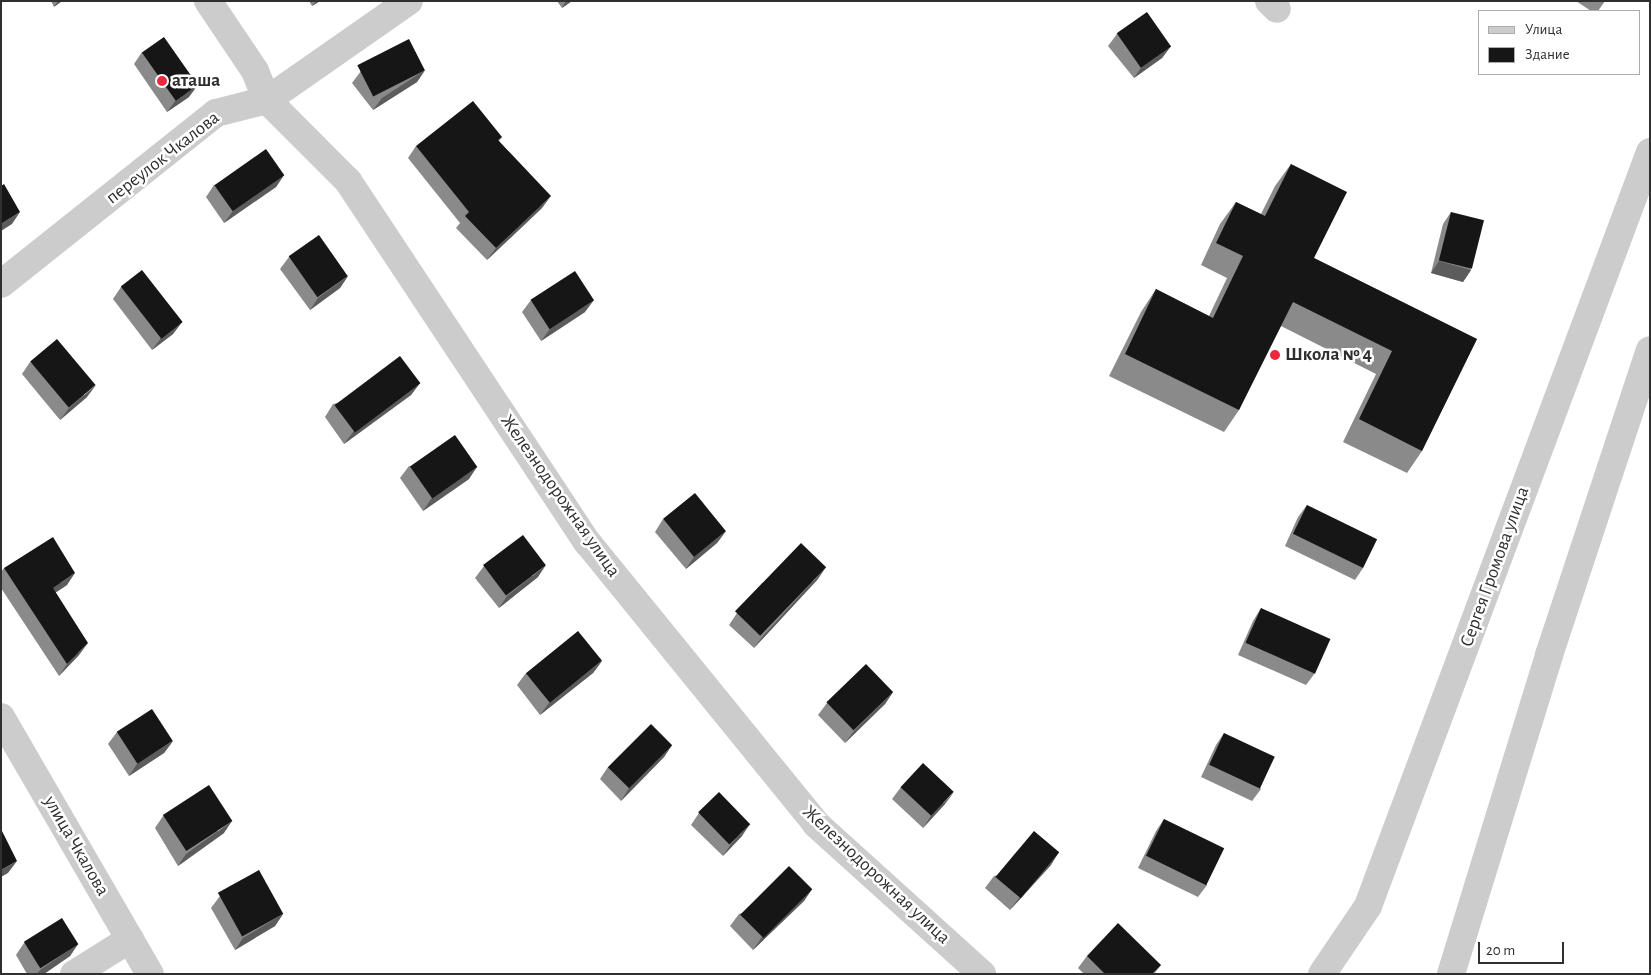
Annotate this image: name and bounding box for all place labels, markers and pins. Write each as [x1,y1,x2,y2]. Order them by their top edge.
place label: аташа [172,70,220,92]
marker: аташа [156,75,168,87]
place label: Школа № 4 [1285,344,1372,366]
marker: Школа № 4 [1269,349,1281,361]

